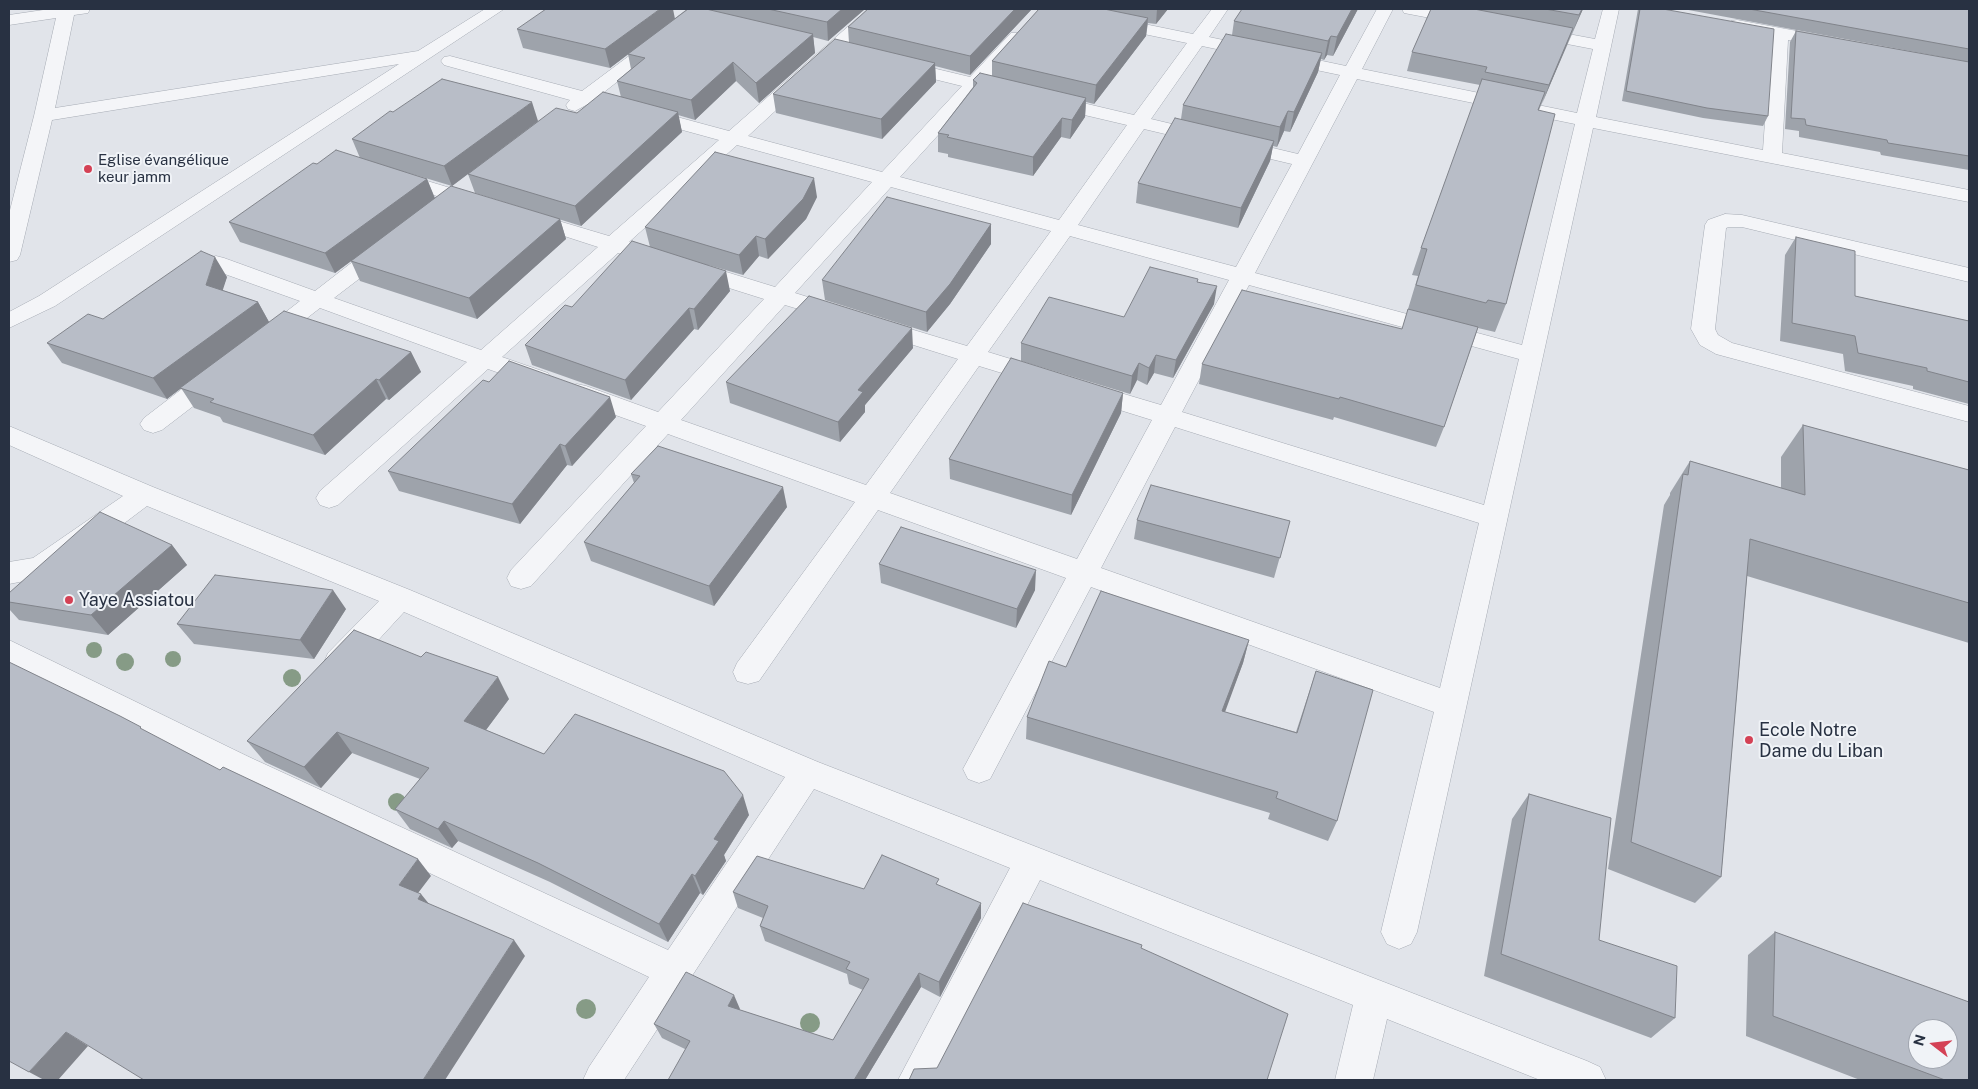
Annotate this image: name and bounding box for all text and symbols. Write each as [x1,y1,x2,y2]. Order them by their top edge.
place label: Eglise évangélique keur jamm [98,151,229,186]
marker: Eglise évangélique keur jamm [82,163,94,175]
place label: Yaye Assiatou [79,589,195,611]
marker: Yaye Assiatou [63,594,75,606]
place label: Ecole Notre Dame du Liban [1759,719,1883,762]
marker: Ecole Notre Dame du Liban [1743,734,1755,746]
north arrow [1908,1019,1958,1069]
text: N [1910,1033,1929,1048]

